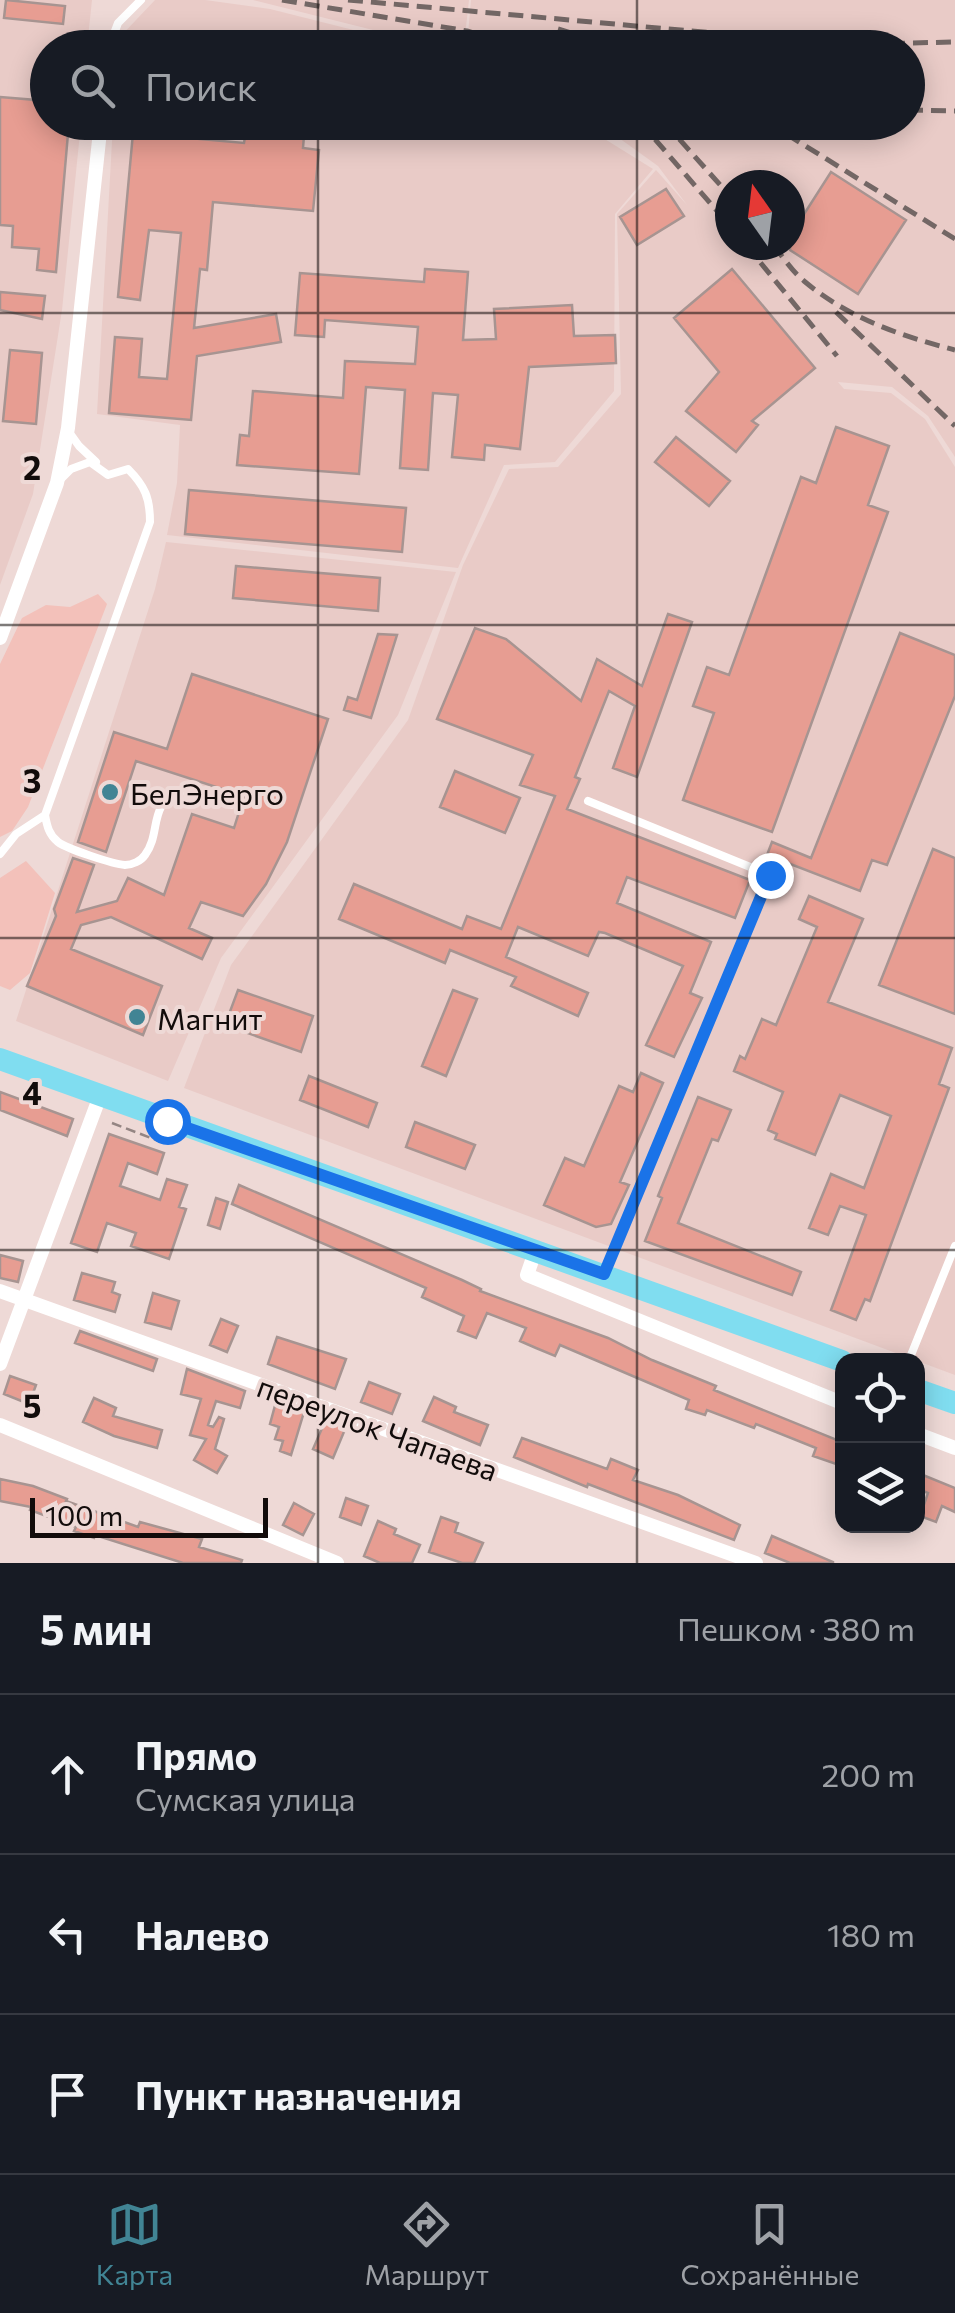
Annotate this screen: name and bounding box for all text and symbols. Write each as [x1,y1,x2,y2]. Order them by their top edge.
search box [30,30,925,140]
icon: search [65,58,120,113]
text: Поиск [145,62,257,109]
north arrow [715,170,805,260]
text: 2 [23,447,41,487]
text: 3 [23,760,41,800]
place label: БелЭнерго [130,774,284,811]
marker: БелЭнерго [99,781,121,803]
route end [748,853,794,899]
place label: Магнит [157,999,263,1036]
marker: Магнит [126,1006,148,1028]
text: 4 [22,1072,42,1112]
route start [145,1099,191,1145]
map controls [835,1353,925,1533]
button: locate [835,1353,925,1443]
street label: переулок Чапаева [253,1366,503,1488]
text: 5 [23,1385,41,1425]
button: layers [835,1443,925,1533]
scale bar [30,1493,268,1538]
text: 100 m [45,1498,123,1532]
text: 5 мин [40,1602,152,1654]
text: Пешком · 380 m [677,1608,915,1648]
text: Прямо [135,1731,257,1778]
icon: ahead [40,1747,95,1802]
text: 200 m [822,1754,915,1794]
text: Сумская улица [135,1778,355,1818]
icon: left [40,1907,95,1962]
text: Налево [135,1911,269,1958]
text: 180 m [827,1914,915,1954]
icon: arrive [40,2067,95,2122]
text: Пункт назначения [135,2071,462,2118]
tab: Карта [96,2197,173,2291]
tab: Маршрут [365,2197,489,2291]
tab: Сохранённые [680,2197,859,2291]

